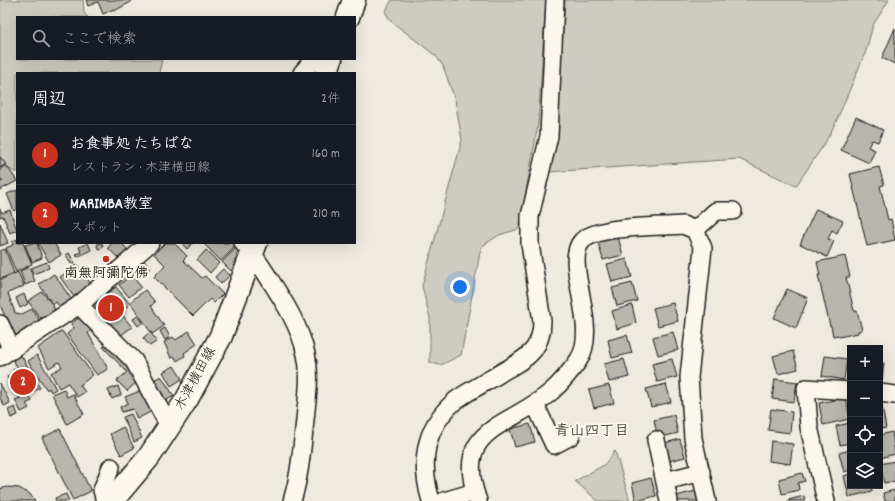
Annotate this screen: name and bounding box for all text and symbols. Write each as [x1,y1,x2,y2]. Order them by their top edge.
search box [16,16,356,60]
icon: search [30,27,52,49]
text: ここで検索 [62,29,137,51]
text: 周辺 [32,89,66,113]
text: 2件 [321,90,340,109]
text: お食事処 たちばな [70,134,193,156]
text: 1 [44,145,46,164]
text: 160 m [312,145,340,164]
text: レストラン · 木津横田線 [70,159,210,178]
text: MARIMBA教室 [70,194,153,216]
text: 2 [42,205,48,224]
text: 210 m [312,205,340,224]
text: スポット [70,219,122,238]
marker: 南無阿彌陀佛 [101,254,111,264]
place label: 南無阿彌陀佛 [64,264,148,284]
your location [450,277,470,297]
pin: 1 [98,293,124,323]
street label: 木津横田線 [170,344,222,414]
map controls [847,345,883,489]
button: + [847,345,883,381]
pin: 2 [10,367,36,397]
button: − [847,381,883,417]
button: locate [847,417,883,453]
district label: 青山四丁目 [554,421,630,443]
button: layers [847,453,883,489]

